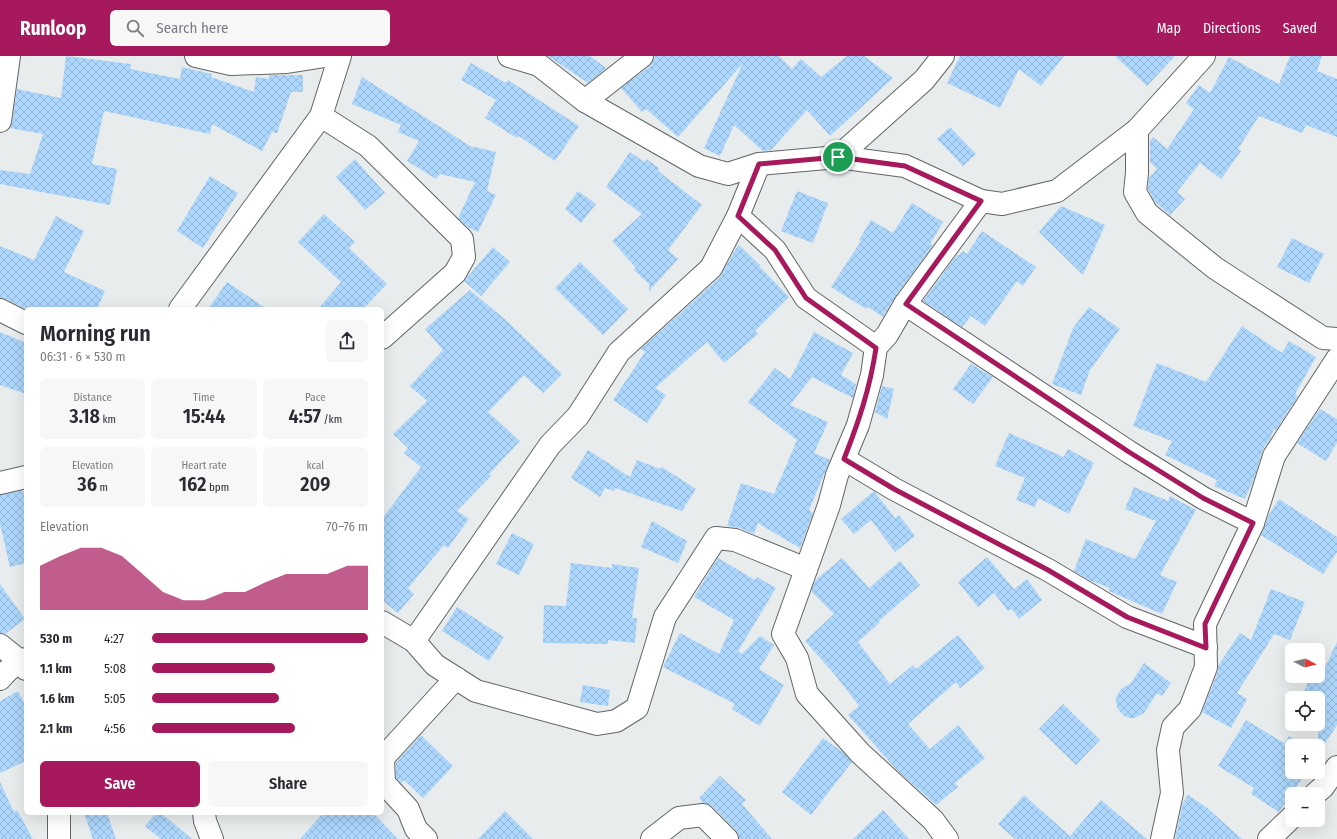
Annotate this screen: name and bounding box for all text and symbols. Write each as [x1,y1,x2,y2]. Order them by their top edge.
search box [110,10,390,46]
text: Runloop [20,17,86,40]
icon: search [124,17,146,39]
text: Search here [156,19,228,37]
text: Map [1157,20,1181,37]
text: Directions [1203,20,1261,37]
text: Saved [1283,20,1317,37]
pin [821,140,855,174]
icon: arrive [827,146,849,168]
text: Morning run [40,320,151,347]
button: share [326,320,368,362]
text: 06:31 · 6 × 530 m [40,349,126,364]
text: Distance [73,391,112,404]
text: Time [193,391,215,404]
text: Pace [305,391,326,404]
text: 3.18 [69,404,100,428]
text: 15:44 [183,404,225,428]
text: 4:57 [288,404,321,428]
text: km [100,413,116,426]
text: /km [321,413,342,426]
text: Elevation [72,459,113,472]
text: Heart rate [181,459,227,472]
text: kcal [306,459,324,472]
text: 36 [77,472,97,496]
text: 162 [179,472,206,496]
text: 209 [300,472,330,496]
text: m [97,481,108,494]
text: bpm [206,481,229,494]
text: Elevation [40,519,89,534]
text: 70–76 m [326,519,368,534]
text: 530 m [40,631,72,646]
text: 4:27 [104,631,124,646]
north arrow [1285,643,1325,683]
map controls [1285,643,1325,827]
text: 1.1 km [40,661,72,676]
text: 5:08 [104,661,126,676]
text: 1.6 km [40,691,74,706]
text: 5:05 [104,691,125,706]
button: locate [1285,691,1325,731]
text: 2.1 km [40,721,72,736]
text: 4:56 [104,721,126,736]
button: + [1285,739,1325,779]
button: Save [40,761,200,807]
button: Share [208,761,368,807]
button: − [1285,787,1325,827]

